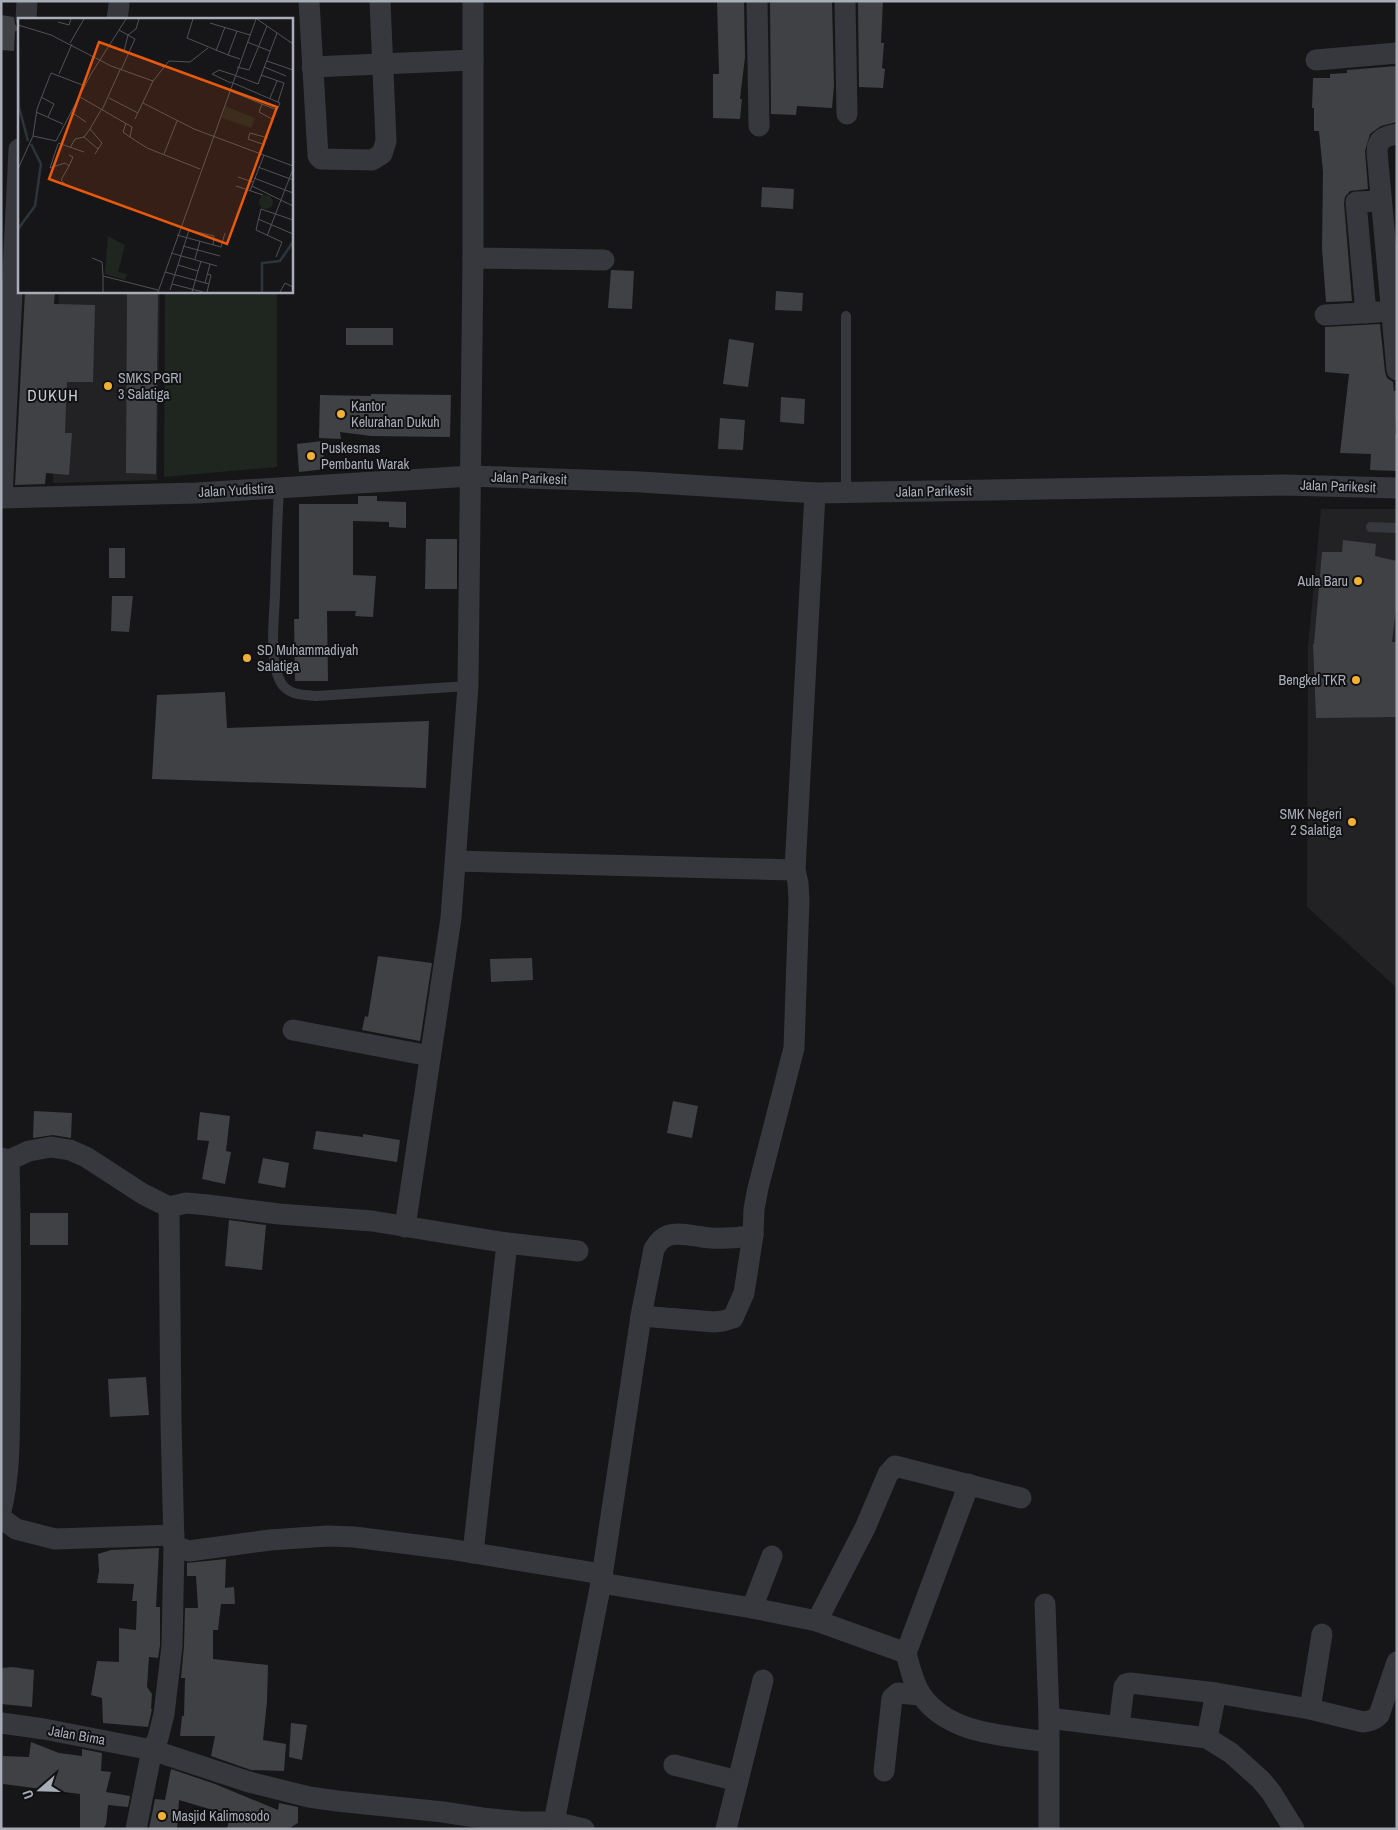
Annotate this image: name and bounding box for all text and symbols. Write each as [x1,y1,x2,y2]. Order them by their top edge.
inset map [18,18,292,292]
place label: SMKS PGRI 3 Salatiga [118,369,182,403]
marker: SMKS PGRI 3 Salatiga [102,380,114,392]
district label: DUKUH [27,384,79,406]
place label: Kantor Kelurahan Dukuh [351,397,440,431]
marker: Kantor Kelurahan Dukuh [335,408,347,420]
place label: Puskesmas Pembantu Warak [321,439,410,473]
marker: Puskesmas Pembantu Warak [305,450,317,462]
street label: Jalan Parikesit [491,468,567,488]
street label: Jalan Parikesit [1300,476,1376,496]
street label: Jalan Yudistira [198,479,275,501]
street label: Jalan Parikesit [896,481,972,501]
place label: Aula Baru [1297,572,1348,590]
marker: Aula Baru [1352,575,1364,587]
place label: SD Muhammadiyah Salatiga [257,641,358,675]
marker: SD Muhammadiyah Salatiga [241,652,253,664]
place label: Bengkel TKR [1279,671,1346,689]
marker: Bengkel TKR [1350,674,1362,686]
place label: SMK Negeri 2 Salatiga [1279,805,1343,839]
marker: SMK Negeri 2 Salatiga [1346,816,1358,828]
street label: Jalan Bima [47,1721,107,1749]
north arrow [15,1765,65,1815]
text: U [18,1787,38,1801]
place label: Masjid Kalimosodo [172,1807,270,1825]
marker: Masjid Kalimosodo [156,1810,168,1822]

